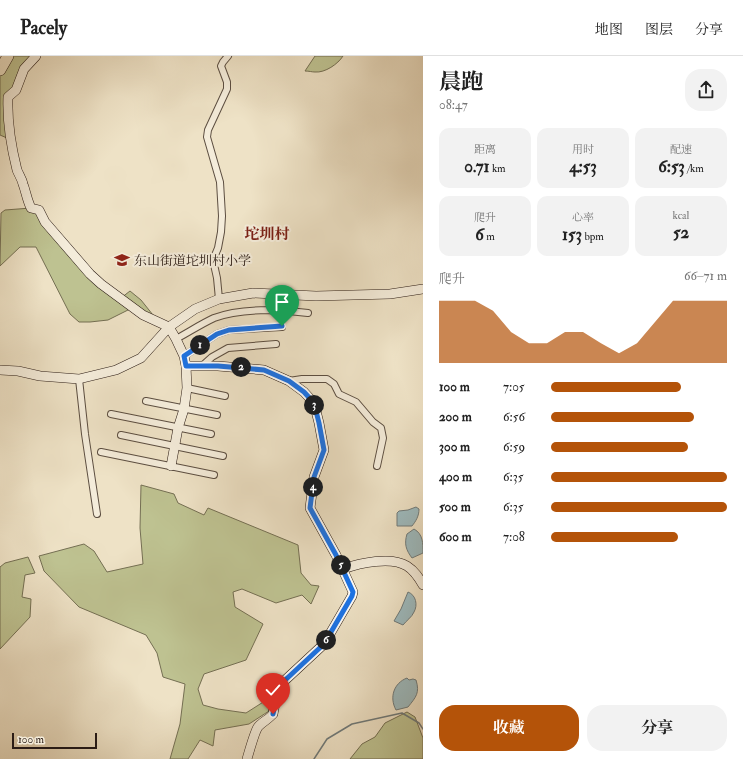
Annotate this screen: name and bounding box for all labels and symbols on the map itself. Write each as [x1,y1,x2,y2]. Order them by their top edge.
district label: 坨圳村 [244,225,290,244]
school or university icon: 东山街道坨圳村小学 [113,251,131,269]
place label: 东山街道坨圳村小学 [134,253,251,269]
pin [265,285,299,326]
pin: 1 [190,335,210,355]
pin: 2 [231,357,251,377]
pin: 3 [304,395,324,415]
pin: 4 [303,477,323,497]
pin: 5 [331,555,351,575]
pin: 6 [316,630,336,650]
pin [256,673,290,714]
scale bar [12,731,97,750]

